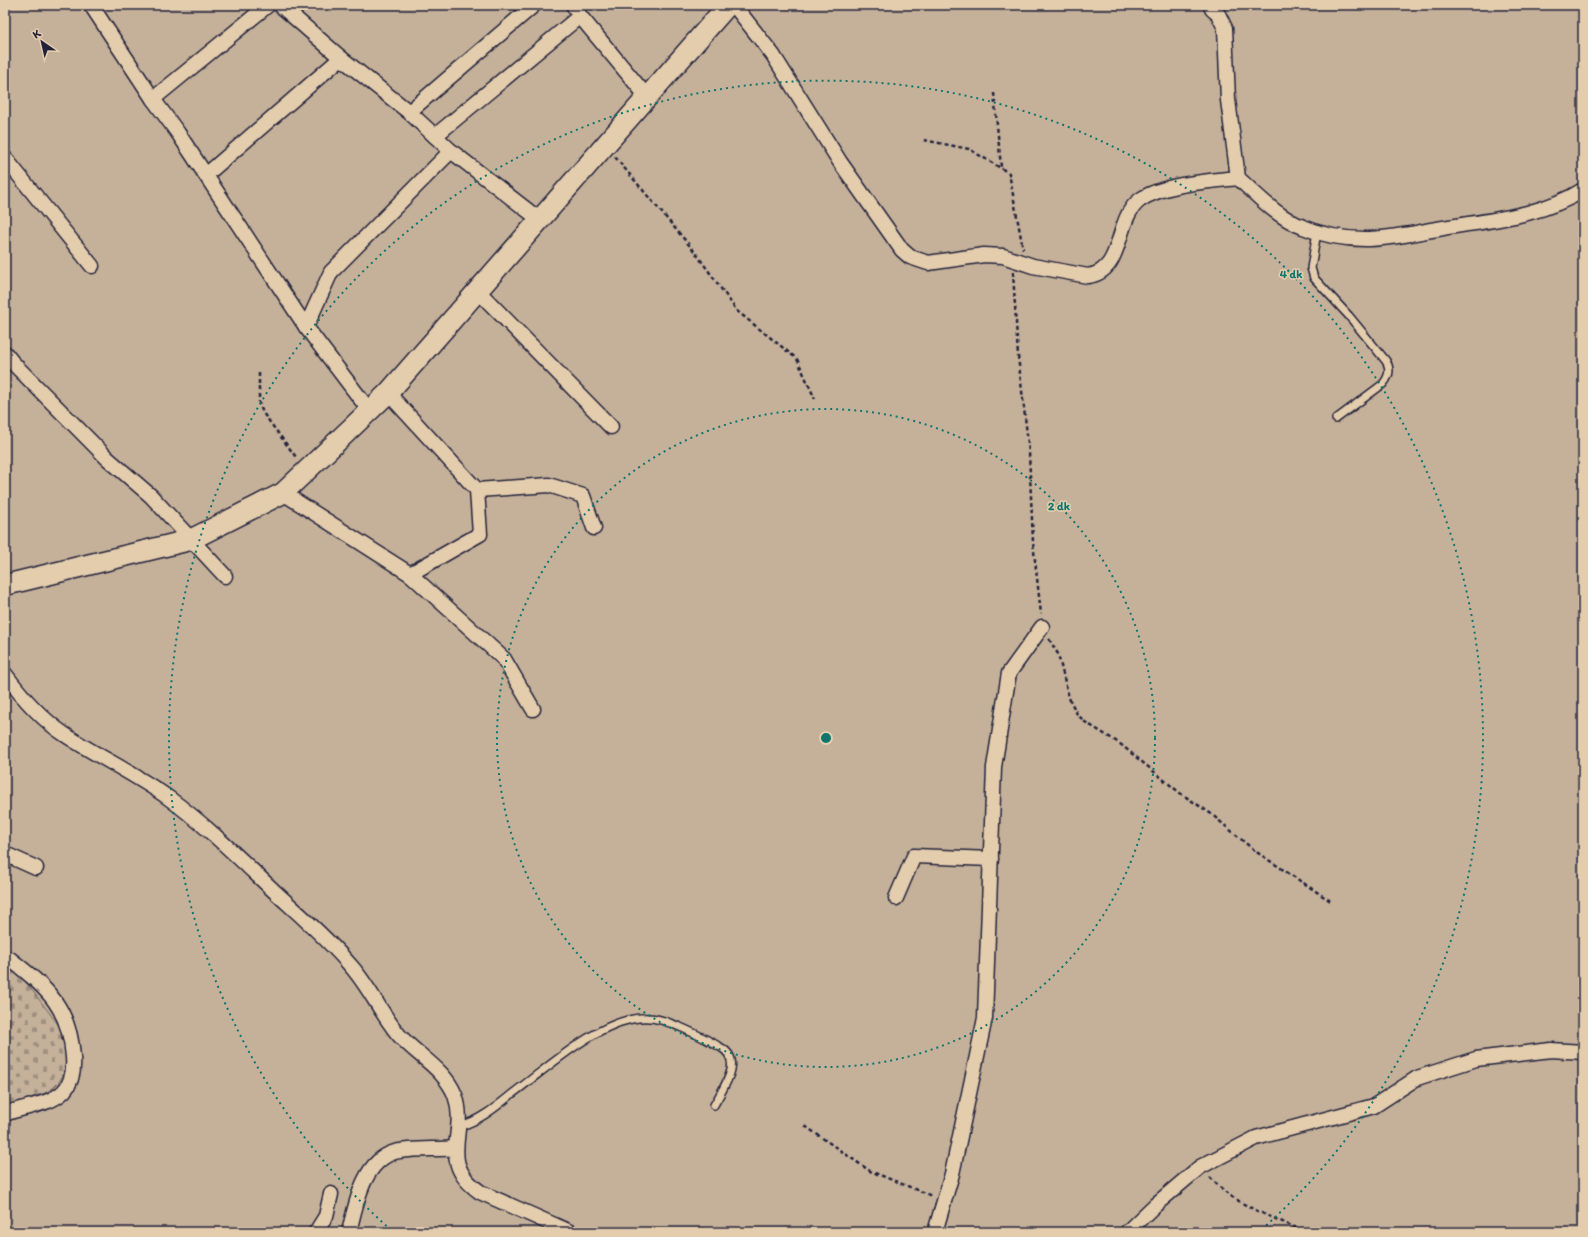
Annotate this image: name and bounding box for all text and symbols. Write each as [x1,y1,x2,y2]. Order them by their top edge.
north arrow [22,22,62,62]
text: K [30,26,44,41]
text: 4 dk [1280,267,1303,281]
text: 2 dk [1048,499,1071,513]
centre of rings [819,731,833,745]

